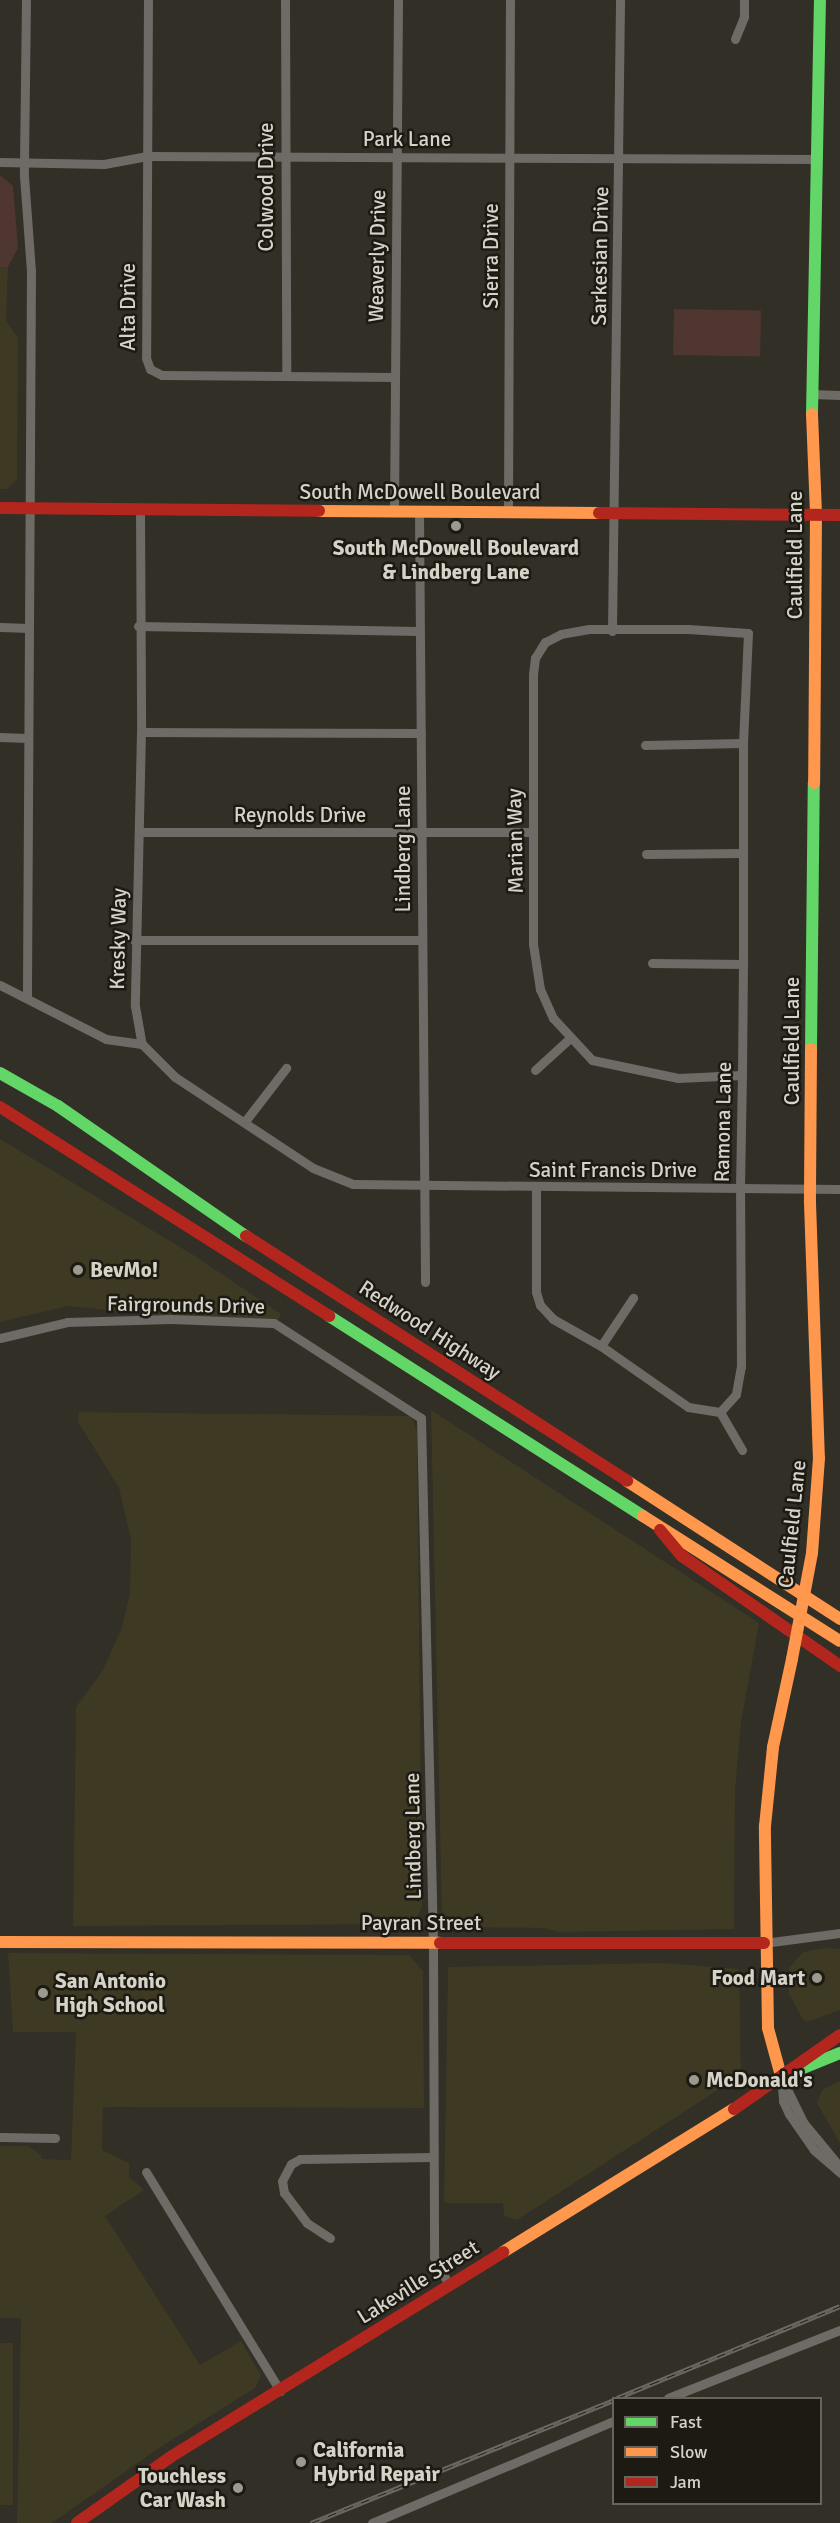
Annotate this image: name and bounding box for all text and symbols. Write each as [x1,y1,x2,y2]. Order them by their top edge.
street label: Colwood Drive [253,123,279,251]
street label: Park Lane [363,126,451,152]
street label: Sarkesian Drive [586,186,614,326]
street label: Weaverly Drive [363,189,391,323]
street label: Sierra Drive [478,203,504,309]
street label: Alta Drive [115,263,141,351]
street label: South McDowell Boulevard [300,479,540,505]
street label: Caulfield Lane [782,491,808,619]
marker: South McDowell Boulevard & Lindberg Lane [449,519,463,533]
place label: South McDowell Boulevard & Lindberg Lane [333,535,579,585]
street label: Lindberg Lane [390,785,416,913]
street label: Marian Way [501,788,529,894]
street label: Reynolds Drive [234,802,366,828]
street label: Kresky Way [105,888,131,990]
street label: Caulfield Lane [779,977,805,1105]
street label: Ramona Lane [709,1061,737,1183]
street label: Saint Francis Drive [529,1157,697,1183]
place label: BevMo! [90,1257,158,1283]
marker: BevMo! [71,1263,85,1277]
street label: Redwood Highway [355,1275,505,1385]
street label: Fairgrounds Drive [107,1291,265,1319]
street label: Caulfield Lane [773,1459,811,1589]
street label: Lindberg Lane [399,1772,427,1900]
street label: Payran Street [361,1910,481,1936]
place label: Food Mart [711,1965,805,1991]
place label: San Antonio High School [55,1968,166,2018]
marker: Food Mart [810,1971,824,1985]
marker: San Antonio High School [36,1986,50,2000]
place label: McDonald's [706,2067,813,2093]
marker: McDonald's [687,2073,701,2087]
street label: Lakeville Street [353,2235,483,2329]
legend [612,2397,822,2505]
text: Fast [670,2411,702,2433]
place label: California Hybrid Repair [313,2437,440,2487]
text: Slow [670,2441,707,2463]
marker: California Hybrid Repair [294,2455,308,2469]
place label: Touchless Car Wash [138,2463,226,2513]
text: Jam [670,2471,701,2493]
marker: Touchless Car Wash [231,2481,245,2495]

